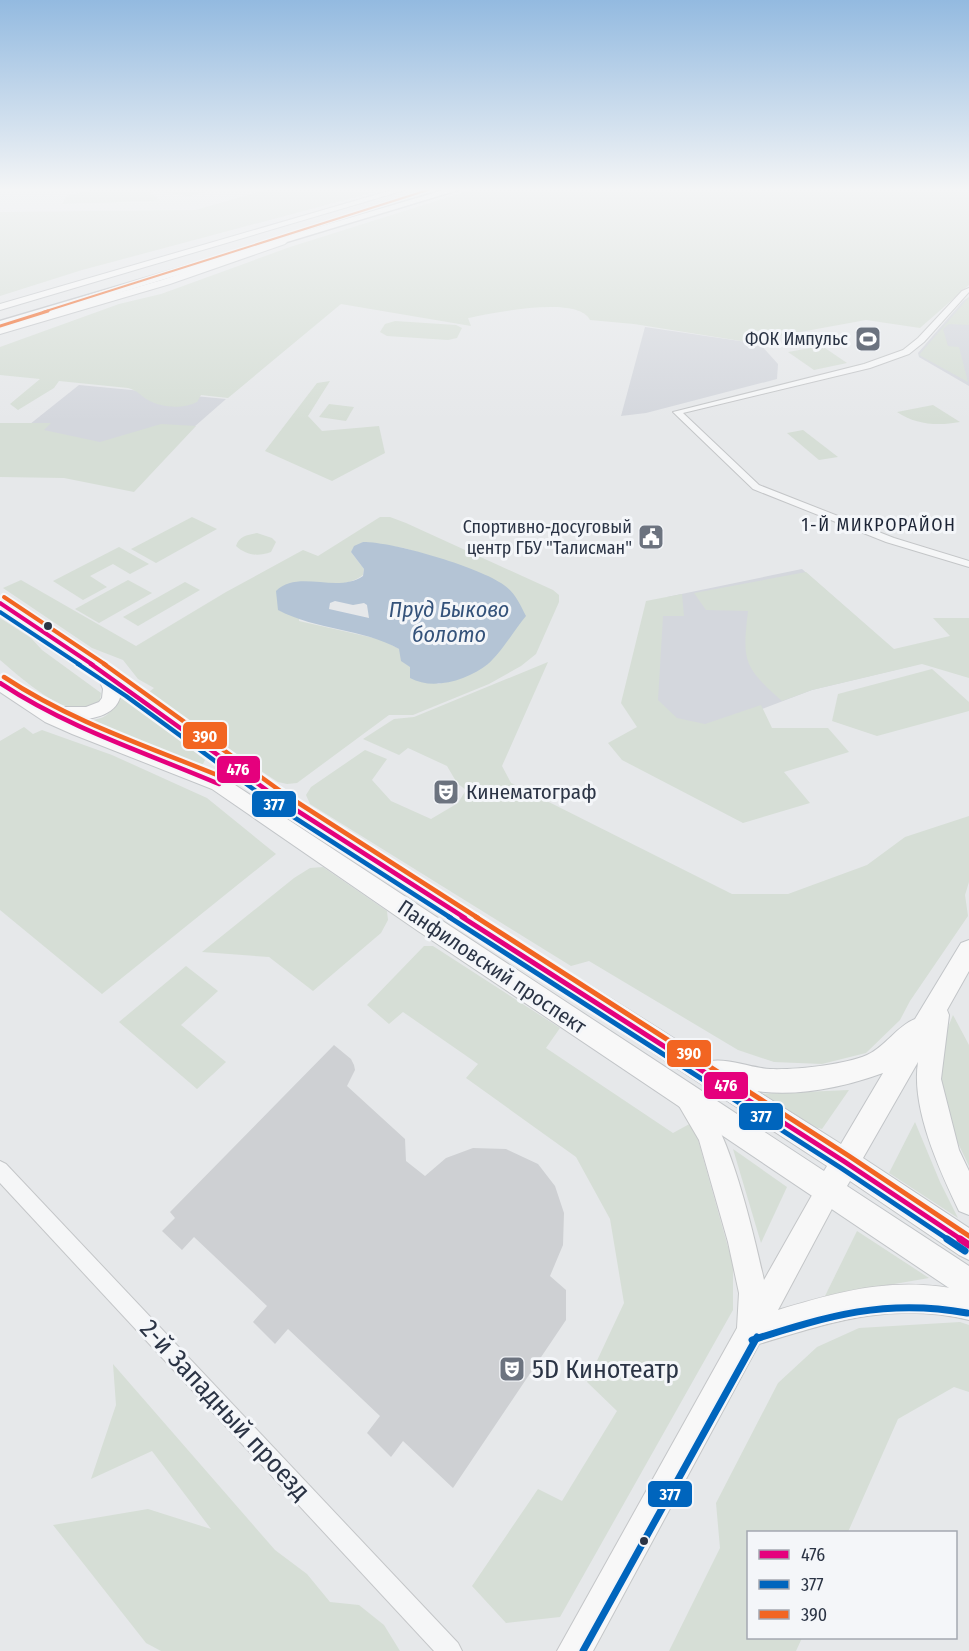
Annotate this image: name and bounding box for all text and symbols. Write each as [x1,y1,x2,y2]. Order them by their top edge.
sports icon: ФОК Импульс [853,324,883,354]
place label: ФОК Импульс [745,328,848,350]
district label: 1-Й МИКРОРАЙОН [802,514,956,536]
place label: Спортивно-досуговый центр ГБУ "Талисман" [463,516,632,559]
public building icon: Спортивно-досуговый центр ГБУ "Талисман" [636,522,666,552]
water label: Пруд Быково болото [389,596,509,648]
unlabelled marker [42,620,54,632]
line badge: 390 [182,721,228,750]
text: 390 [192,727,217,746]
line badge: 476 [216,755,261,784]
text: 476 [227,760,249,779]
theatre icon: Кинематограф [431,777,461,807]
place label: Кинематограф [466,779,597,805]
line badge: 377 [251,790,297,818]
text: 377 [262,795,285,814]
street label: Панфиловский проспект [393,894,592,1040]
line badge: 390 [666,1039,712,1068]
text: 390 [676,1044,701,1063]
line badge: 476 [703,1071,749,1100]
text: 476 [715,1076,737,1095]
line badge: 377 [738,1102,784,1131]
text: 377 [749,1107,772,1126]
street label: 2-й Западный проезд [134,1313,316,1507]
theatre icon: 5D Кинотеатр [497,1354,527,1384]
place label: 5D Кинотеатр [532,1354,679,1385]
line badge: 377 [647,1480,693,1508]
text: 377 [658,1485,681,1504]
legend [747,1531,957,1639]
unlabelled marker [638,1535,650,1547]
text: 476 [801,1544,825,1566]
text: 377 [801,1574,824,1596]
text: 390 [801,1604,827,1626]

